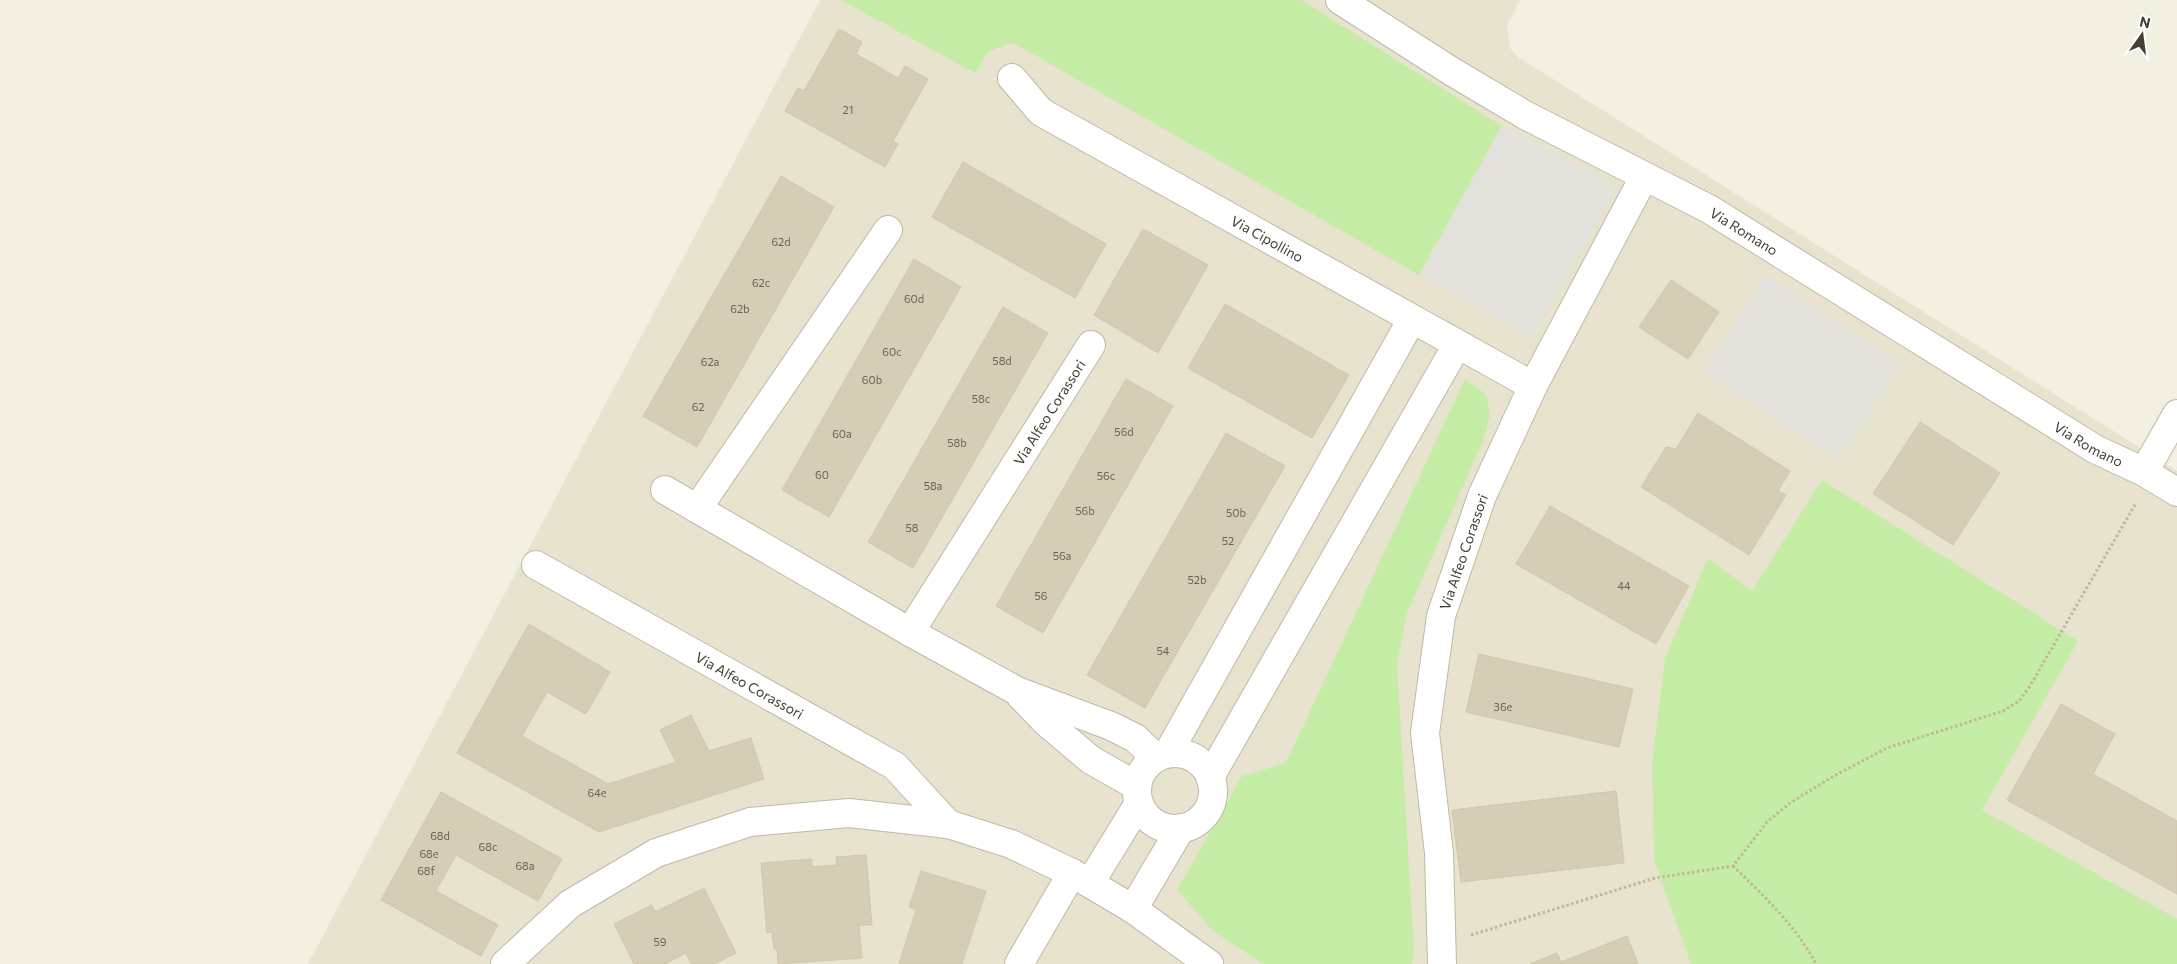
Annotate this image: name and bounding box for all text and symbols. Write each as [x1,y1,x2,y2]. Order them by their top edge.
north arrow [2117,10,2167,60]
text: N [2138,12,2152,31]
house number: 21 [843,103,853,116]
street label: Via Romano [1707,204,1781,258]
street label: Via Cipollino [1228,211,1307,265]
house number: 62d [771,235,791,248]
house number: 62c [752,276,770,289]
house number: 60d [904,292,924,305]
house number: 62b [730,302,750,315]
house number: 60c [882,345,902,358]
house number: 58d [992,354,1012,367]
house number: 62a [701,355,719,368]
street label: Via Alfeo Corassori [1009,356,1088,468]
house number: 60b [862,373,882,386]
house number: 58c [972,392,990,405]
house number: 62 [692,400,704,413]
street label: Via Romano [2051,417,2126,470]
house number: 56d [1114,425,1134,438]
house number: 60a [832,427,852,440]
house number: 58b [947,436,967,449]
house number: 60 [815,468,829,481]
house number: 56c [1097,469,1115,482]
house number: 58a [924,479,942,492]
street label: Via Alfeo Corassori [1435,491,1490,612]
house number: 56b [1075,504,1095,517]
house number: 50b [1226,506,1246,519]
house number: 58 [906,521,919,534]
house number: 52 [1222,534,1234,547]
house number: 56a [1053,549,1071,562]
house number: 52b [1188,573,1206,586]
house number: 44 [1617,579,1631,592]
house number: 56 [1035,589,1048,602]
house number: 54 [1157,644,1170,657]
street label: Via Alfeo Corassori [693,648,807,722]
house number: 36e [1494,700,1513,713]
house number: 64e [587,786,607,799]
house number: 68d [430,829,450,842]
house number: 68c [479,840,497,853]
house number: 68e [419,847,439,860]
house number: 68a [515,859,535,872]
house number: 68f [417,864,436,877]
house number: 59 [654,935,667,948]

